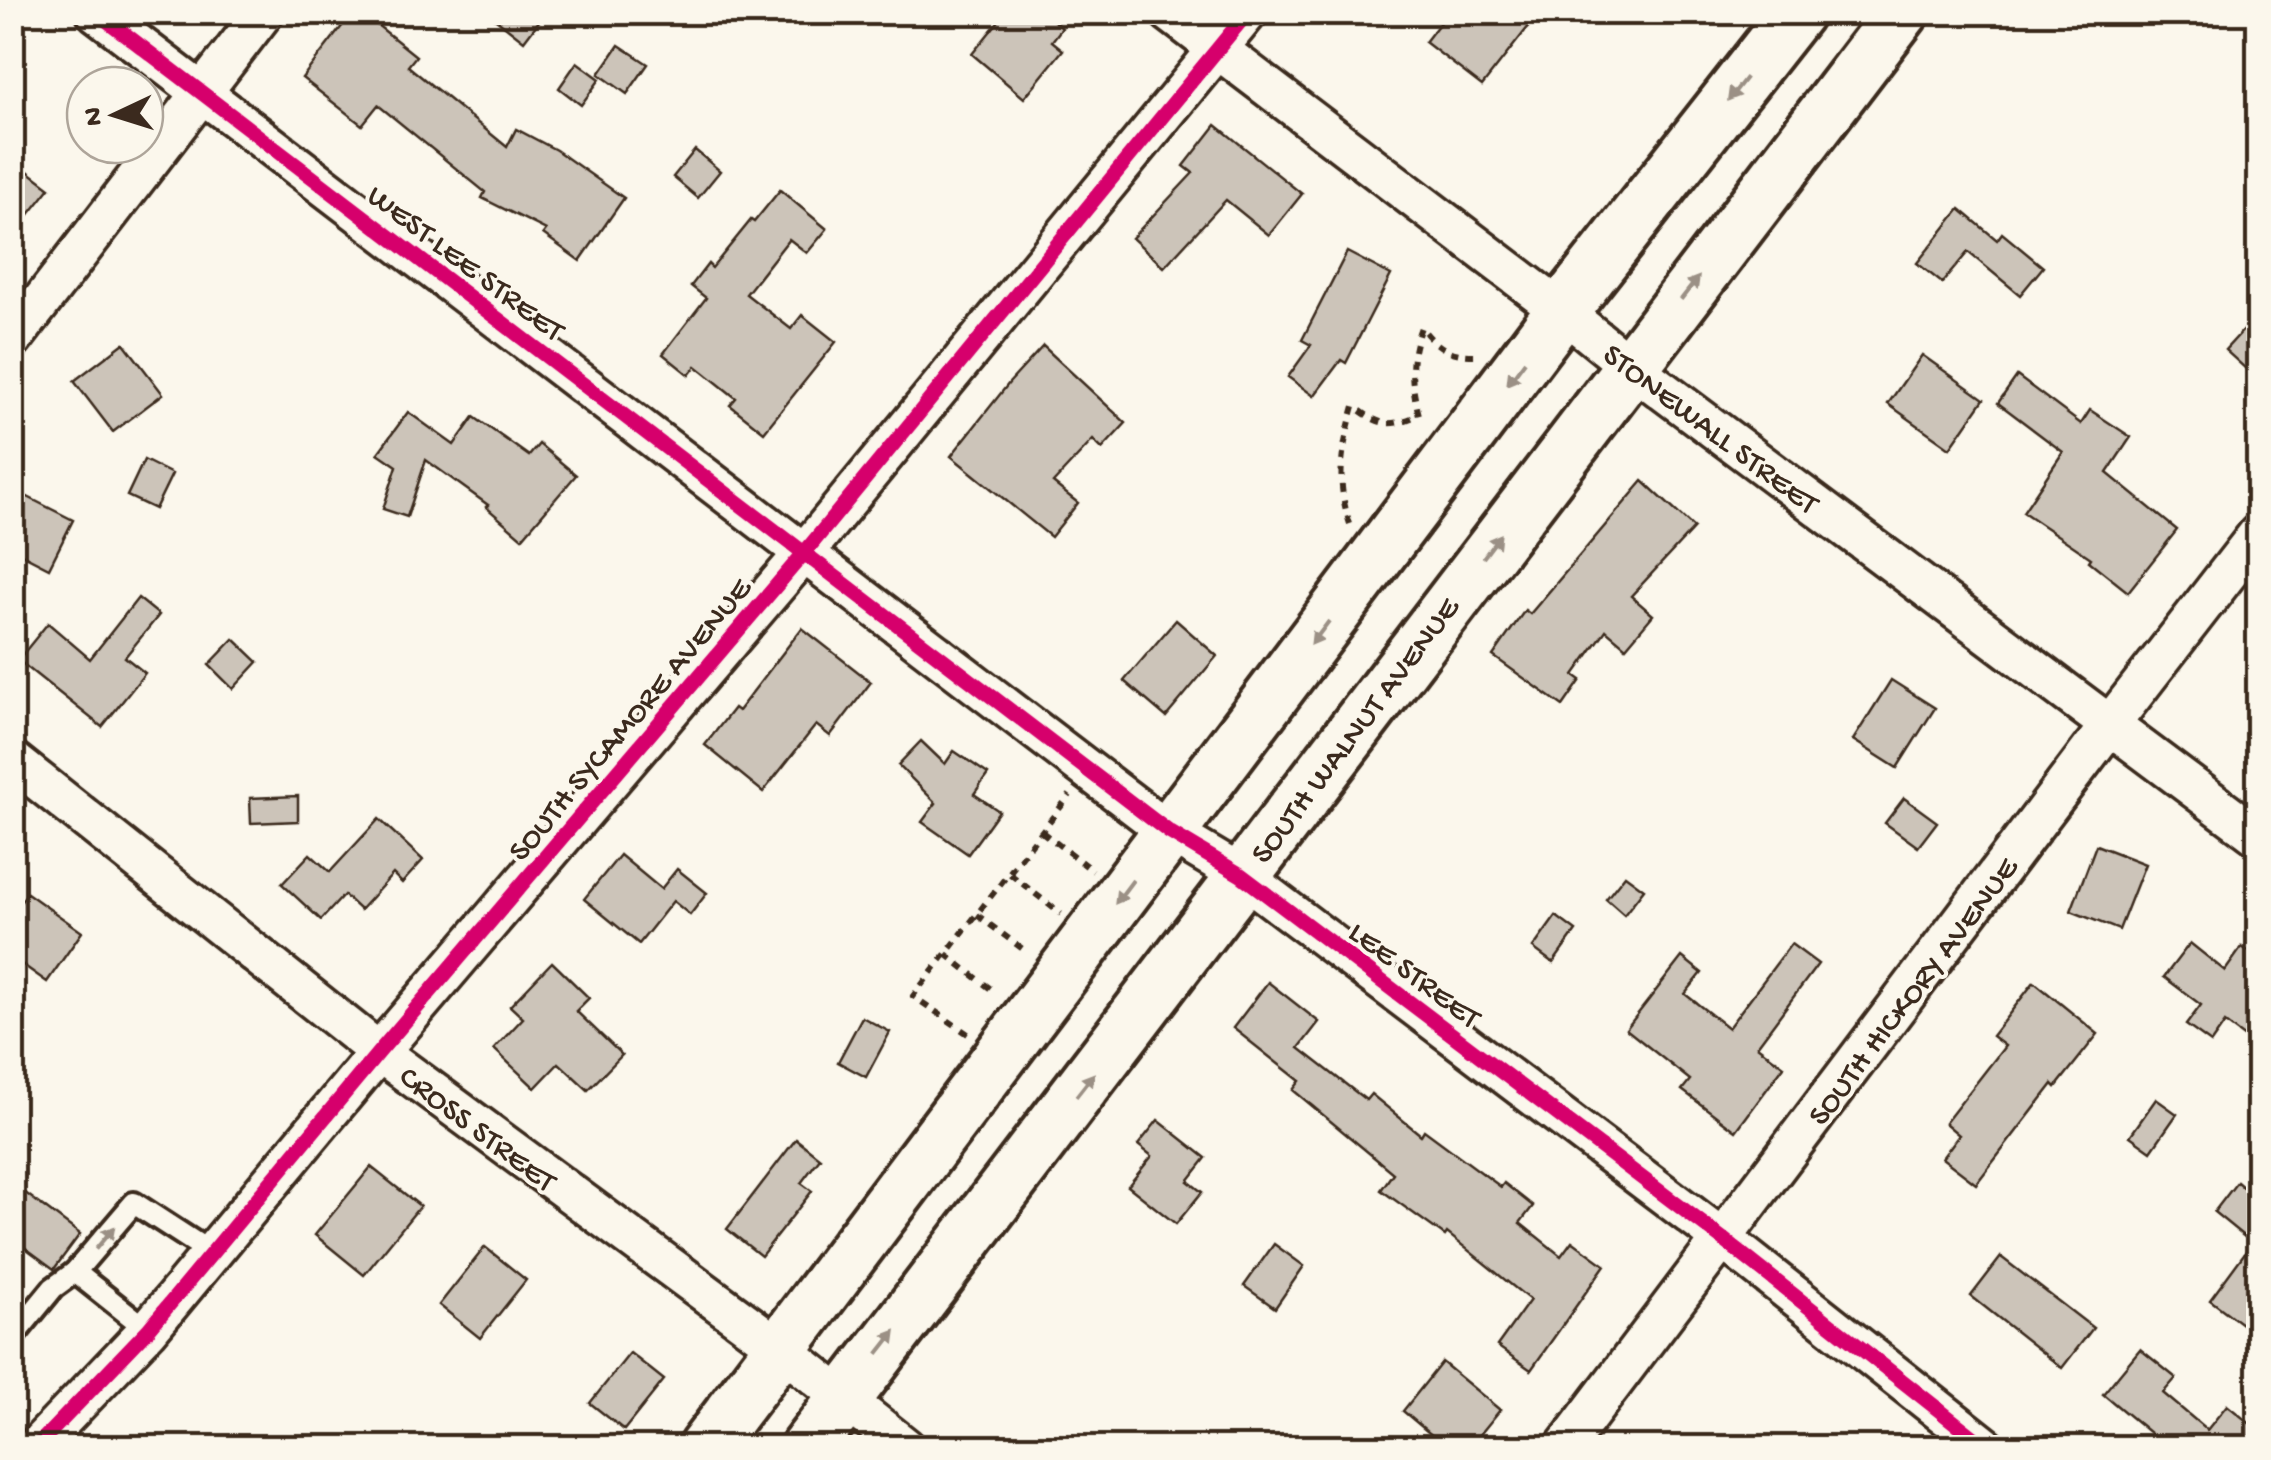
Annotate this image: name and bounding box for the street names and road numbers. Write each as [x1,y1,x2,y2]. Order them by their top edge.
street label: WEST LEE STREET [358,178,571,353]
street label: STONEWALL STREET [1594,337,1826,526]
street label: SOUTH SYCAMORE AVENUE [502,571,762,871]
street label: SOUTH WALNUT AVENUE [1244,590,1470,873]
street label: SOUTH HICKORY AVENUE [1802,851,2029,1135]
street label: LEE STREET [1340,915,1488,1040]
street label: CROSS STREET [390,1060,563,1203]

